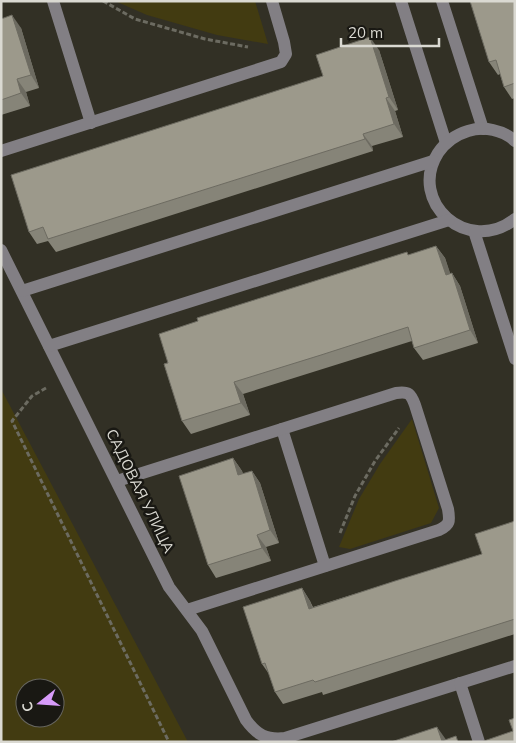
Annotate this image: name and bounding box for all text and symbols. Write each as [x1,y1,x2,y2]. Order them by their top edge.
scale bar [341,15,438,47]
text: 20 m [348,23,383,42]
street label: САДОВАЯ УЛИЦА [102,426,179,556]
north arrow [15,678,65,728]
text: С [18,700,38,714]

